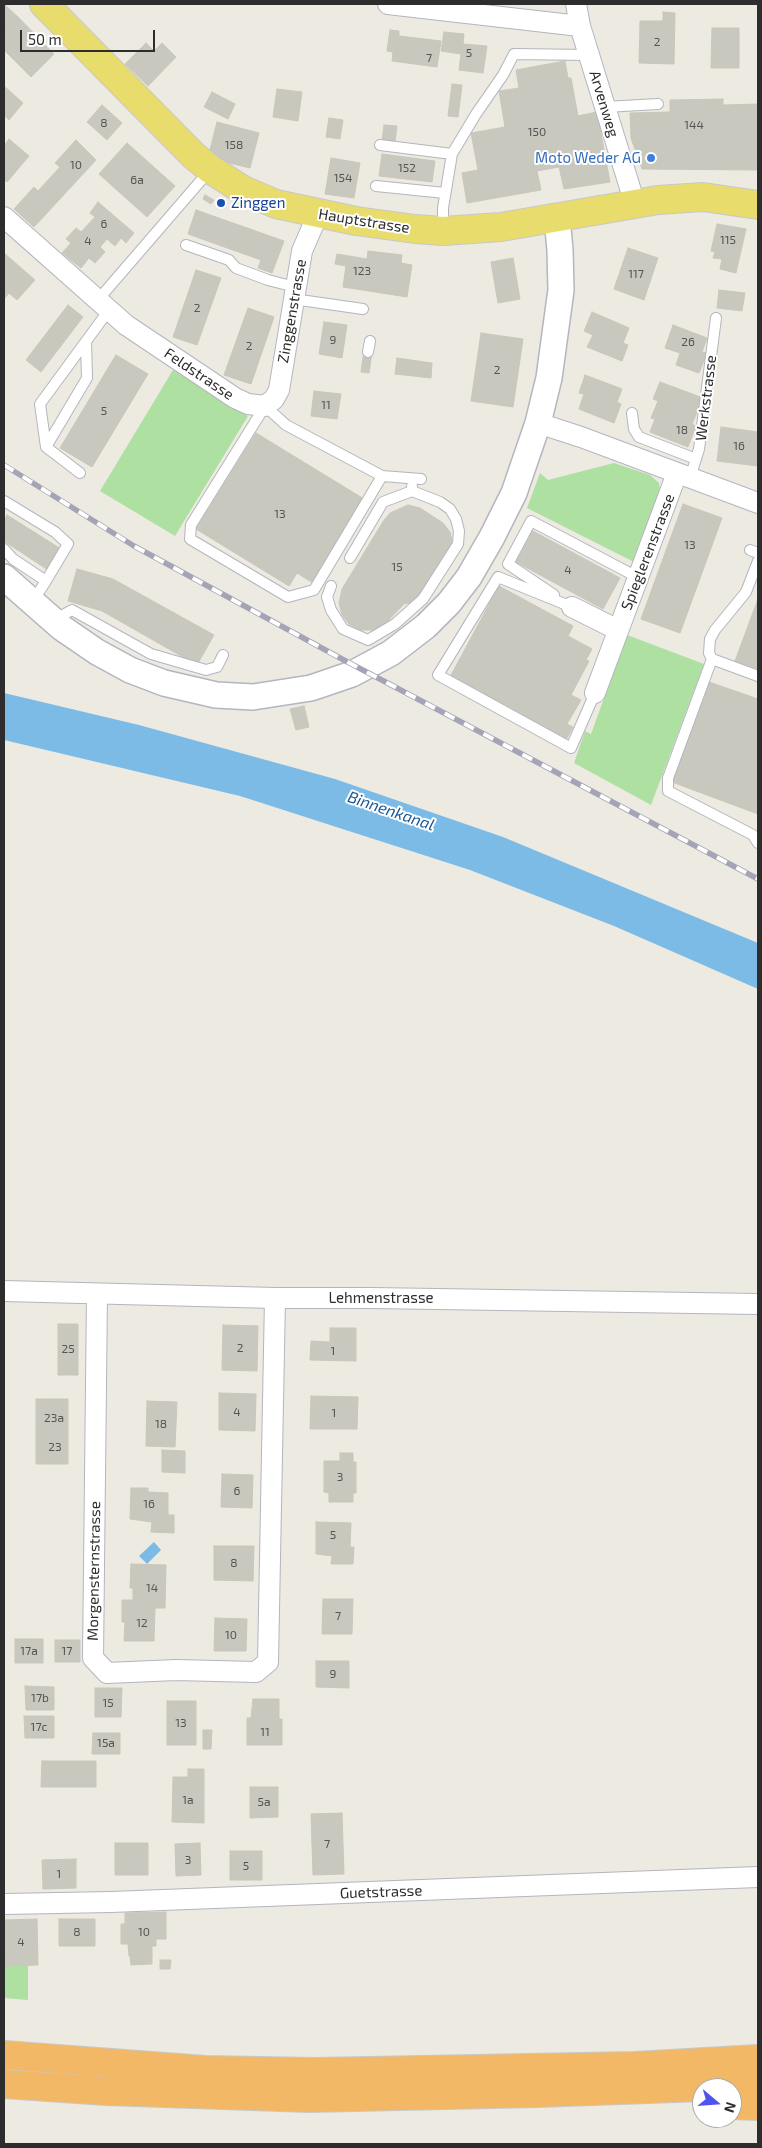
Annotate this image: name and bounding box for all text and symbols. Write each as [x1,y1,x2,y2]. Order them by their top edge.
scale bar [22,20,158,52]
text: 50 m [28,30,62,48]
house number: 2 [654,35,660,49]
house number: 5 [466,46,472,60]
house number: 7 [426,51,432,65]
street label: Arvenweg [585,69,623,139]
house number: 8 [100,116,108,130]
house number: 144 [684,118,704,132]
house number: 150 [528,125,546,139]
house number: 158 [225,138,243,152]
place label: Moto Weder AG [535,149,641,167]
marker: Moto Weder AG [645,152,657,164]
house number: 10 [70,158,82,172]
house number: 152 [398,161,416,175]
house number: 154 [334,171,352,185]
house number: 6a [130,173,144,187]
place label: Zinggen [231,194,285,212]
marker: Zinggen [215,197,227,209]
street label: Hauptstrasse [317,205,411,237]
house number: 6 [101,217,107,231]
house number: 115 [720,233,736,247]
house number: 4 [84,234,92,248]
street label: Zinggenstrasse [274,258,310,364]
house number: 123 [353,264,371,278]
house number: 117 [628,267,644,281]
house number: 2 [194,301,200,315]
house number: 9 [330,333,336,347]
house number: 26 [681,335,695,349]
house number: 2 [246,339,252,353]
street label: Feldstrasse [161,344,237,404]
street label: Werkstrasse [692,354,720,442]
house number: 2 [494,363,500,377]
house number: 11 [321,398,331,412]
house number: 5 [101,404,107,418]
house number: 18 [676,423,688,437]
house number: 16 [733,439,745,453]
street label: Spieglerenstrasse [618,491,678,613]
house number: 13 [274,507,286,521]
house number: 13 [684,538,696,552]
house number: 15 [391,560,403,574]
house number: 4 [564,563,572,577]
water label: Binnenkanal [345,787,437,835]
street label: Lehmenstrasse [328,1289,434,1307]
house number: 2 [237,1341,243,1355]
house number: 25 [61,1342,75,1356]
house number: 1 [331,1344,335,1358]
house number: 4 [233,1405,241,1419]
house number: 1 [332,1406,336,1420]
house number: 23a [44,1411,64,1425]
house number: 18 [155,1417,167,1431]
house number: 23 [48,1440,62,1454]
house number: 3 [337,1470,343,1484]
house number: 6 [234,1484,240,1498]
house number: 16 [143,1497,155,1511]
street label: Morgensternstrasse [84,1501,104,1641]
house number: 5 [330,1528,336,1542]
house number: 8 [230,1556,238,1570]
house number: 14 [146,1581,158,1595]
house number: 7 [335,1609,341,1623]
house number: 12 [136,1616,148,1630]
house number: 10 [225,1628,237,1642]
house number: 17a [20,1644,38,1658]
house number: 17 [62,1644,72,1658]
house number: 9 [330,1667,336,1681]
house number: 17b [31,1691,49,1705]
house number: 15 [102,1696,114,1710]
house number: 13 [175,1716,187,1730]
house number: 17c [31,1720,47,1734]
house number: 11 [260,1725,270,1739]
house number: 15a [97,1736,115,1750]
house number: 1a [182,1793,194,1807]
house number: 5a [257,1795,271,1809]
house number: 7 [324,1837,330,1851]
house number: 3 [185,1853,191,1867]
house number: 5 [243,1859,249,1873]
house number: 1 [57,1867,61,1881]
street label: Guetstrasse [339,1882,423,1902]
house number: 8 [73,1925,81,1939]
house number: 10 [138,1925,150,1939]
house number: 4 [17,1935,25,1949]
north arrow [692,2078,742,2128]
text: N [721,2100,740,2115]

